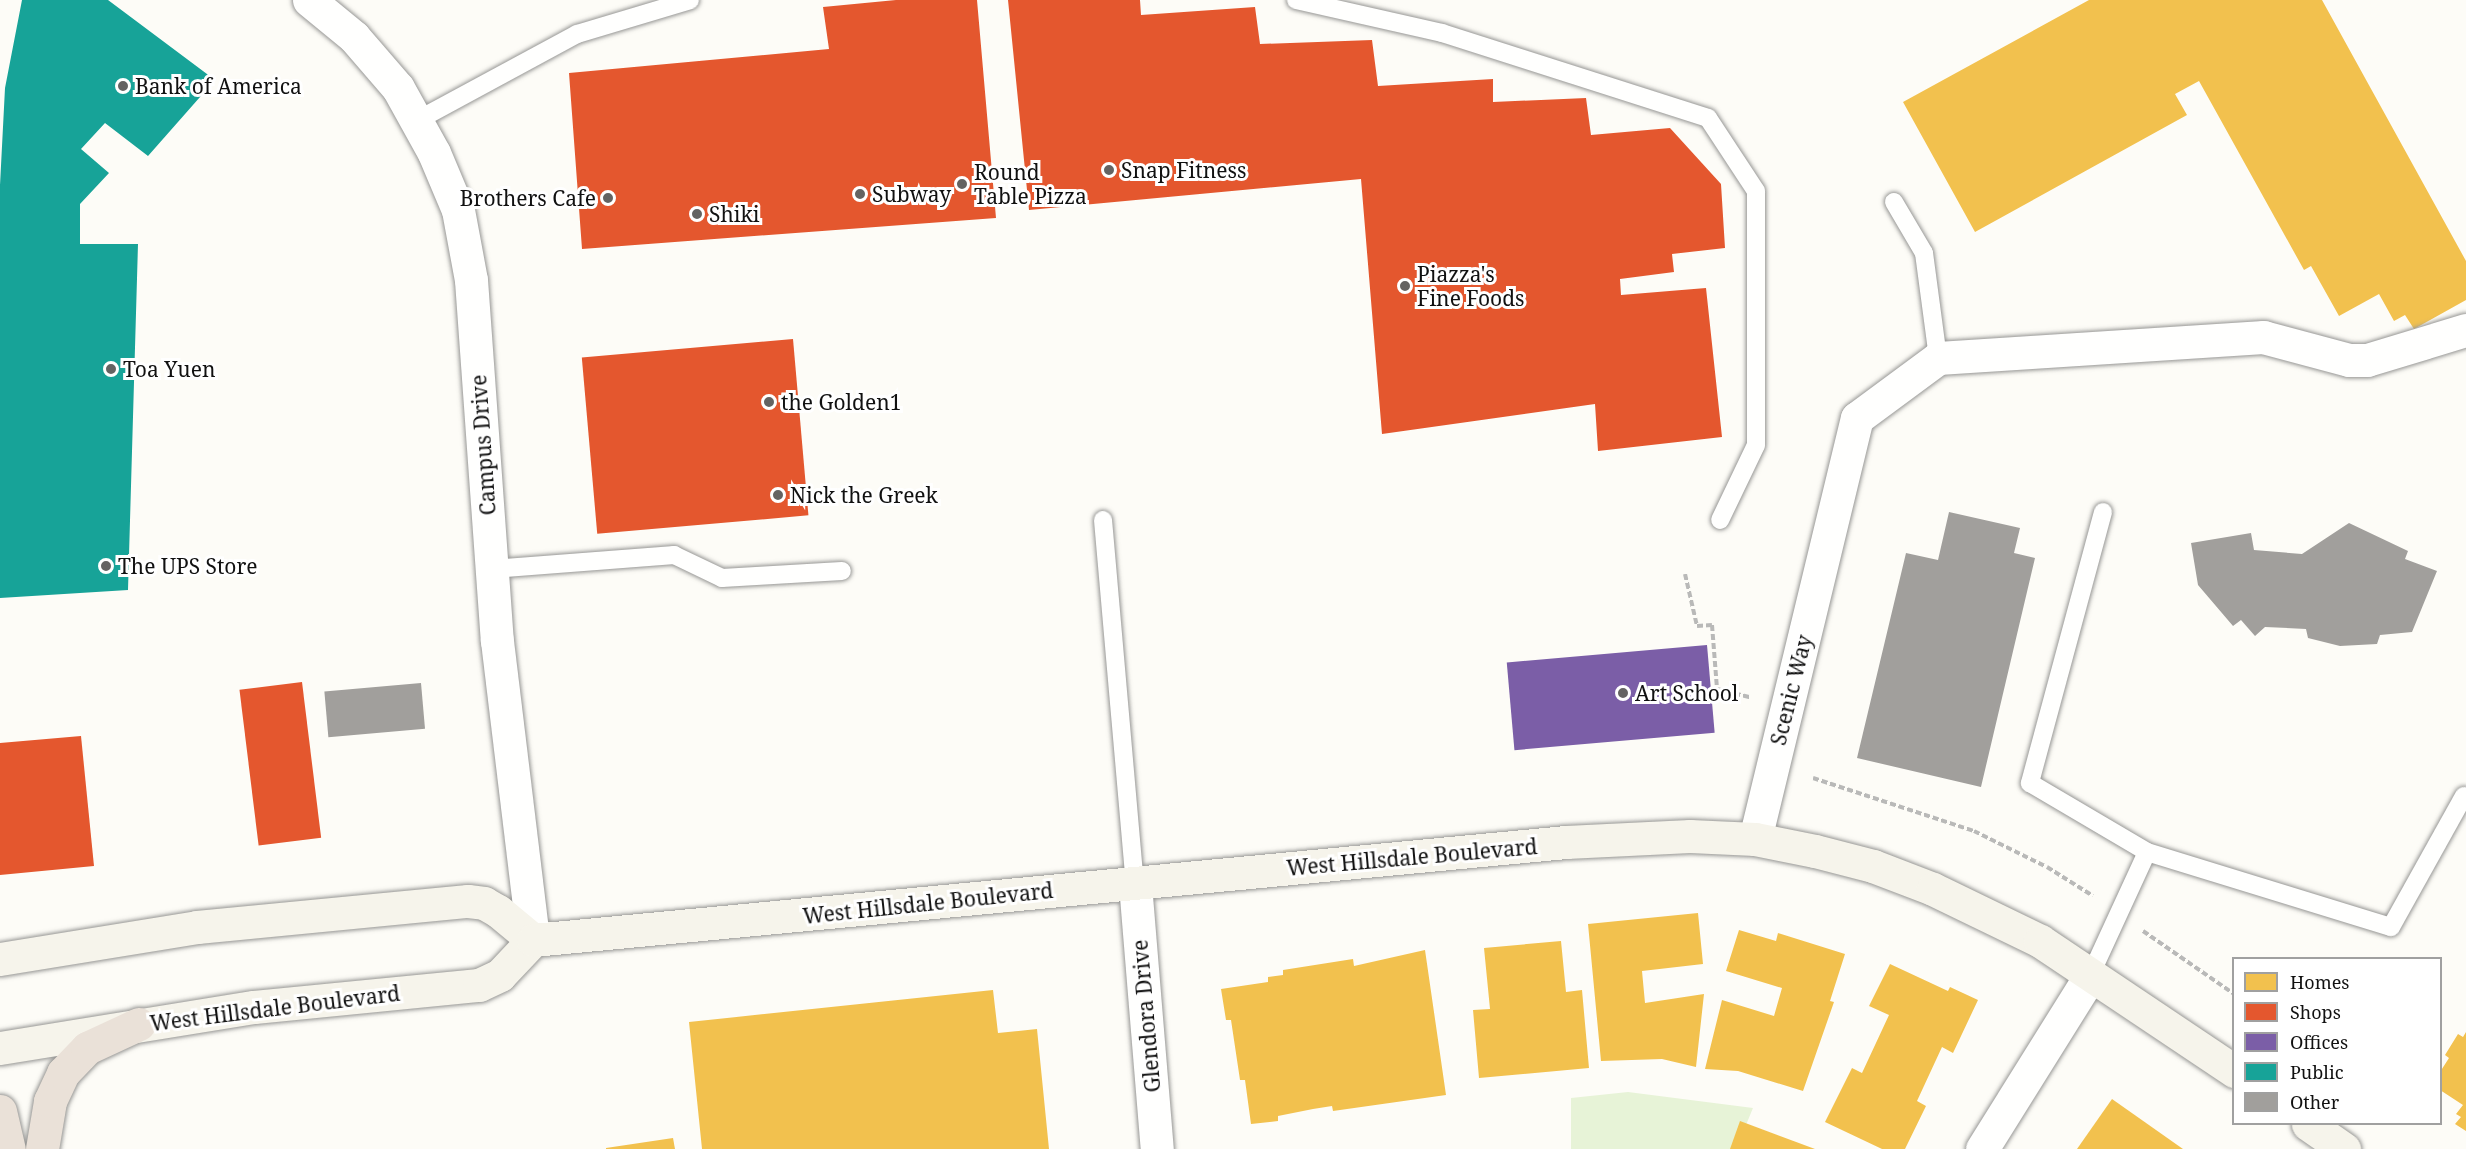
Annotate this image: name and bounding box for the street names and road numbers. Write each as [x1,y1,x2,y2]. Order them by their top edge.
street label: Campus Drive [466,374,500,516]
street label: Scenic Way [1765,632,1817,748]
street label: West Hillsdale Boulevard [1285,833,1539,881]
street label: West Hillsdale Boulevard [801,877,1055,929]
street label: Glendora Drive [1127,939,1165,1093]
street label: West Hillsdale Boulevard [149,980,401,1036]

